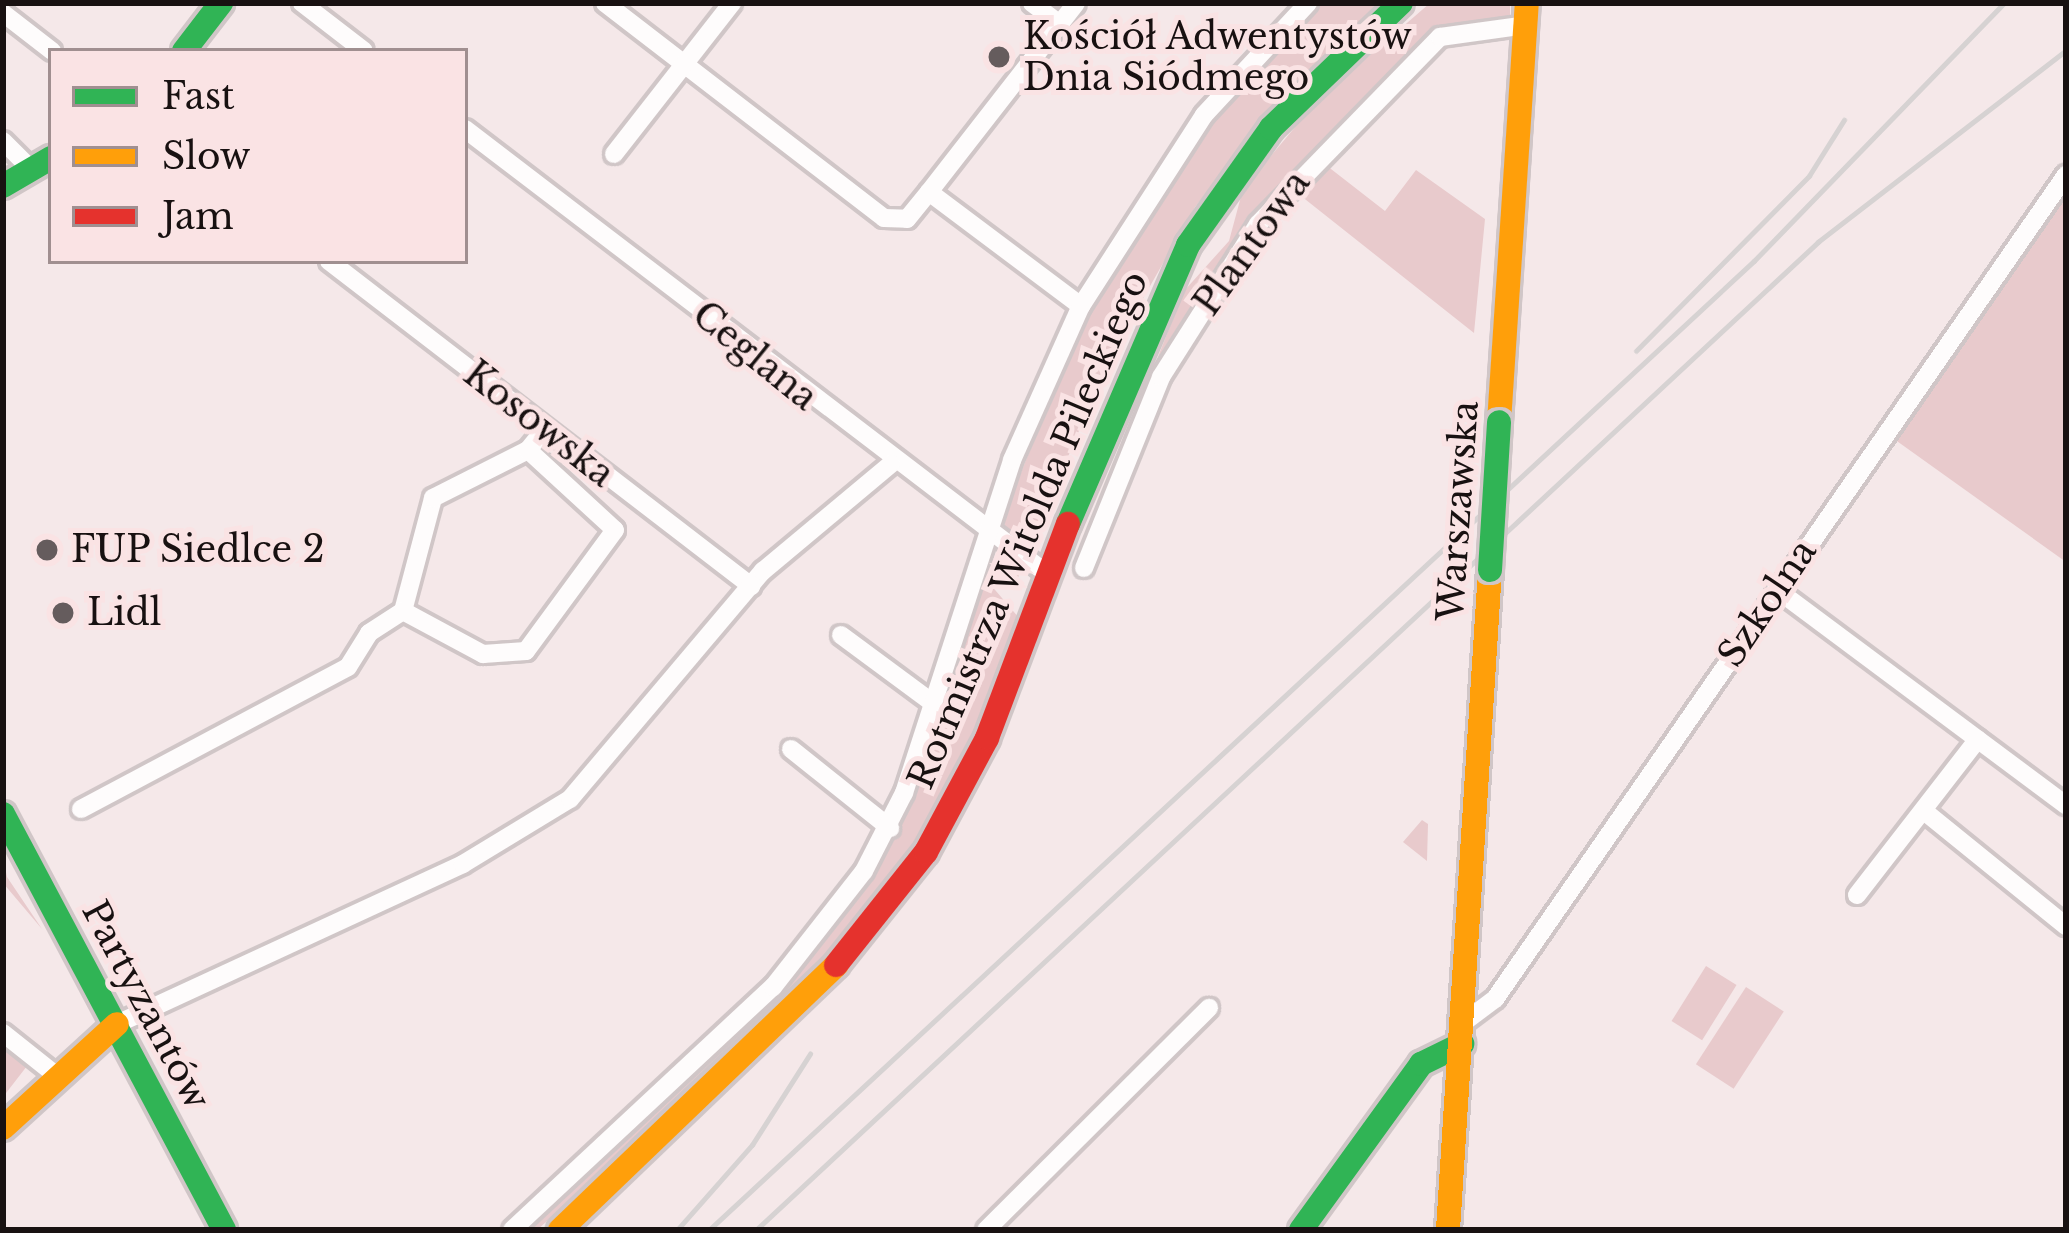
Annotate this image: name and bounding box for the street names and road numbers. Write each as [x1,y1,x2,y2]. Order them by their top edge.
street label: Plantowa [1185,162,1319,324]
street label: Rotmistrza Witolda Pileckiego [899,264,1157,796]
street label: Ceglana [684,293,826,419]
street label: Kosowska [455,352,623,496]
street label: Warszawska [1429,399,1487,623]
street label: Szkolna [1709,531,1825,675]
street label: Partyzantów [73,893,219,1117]

